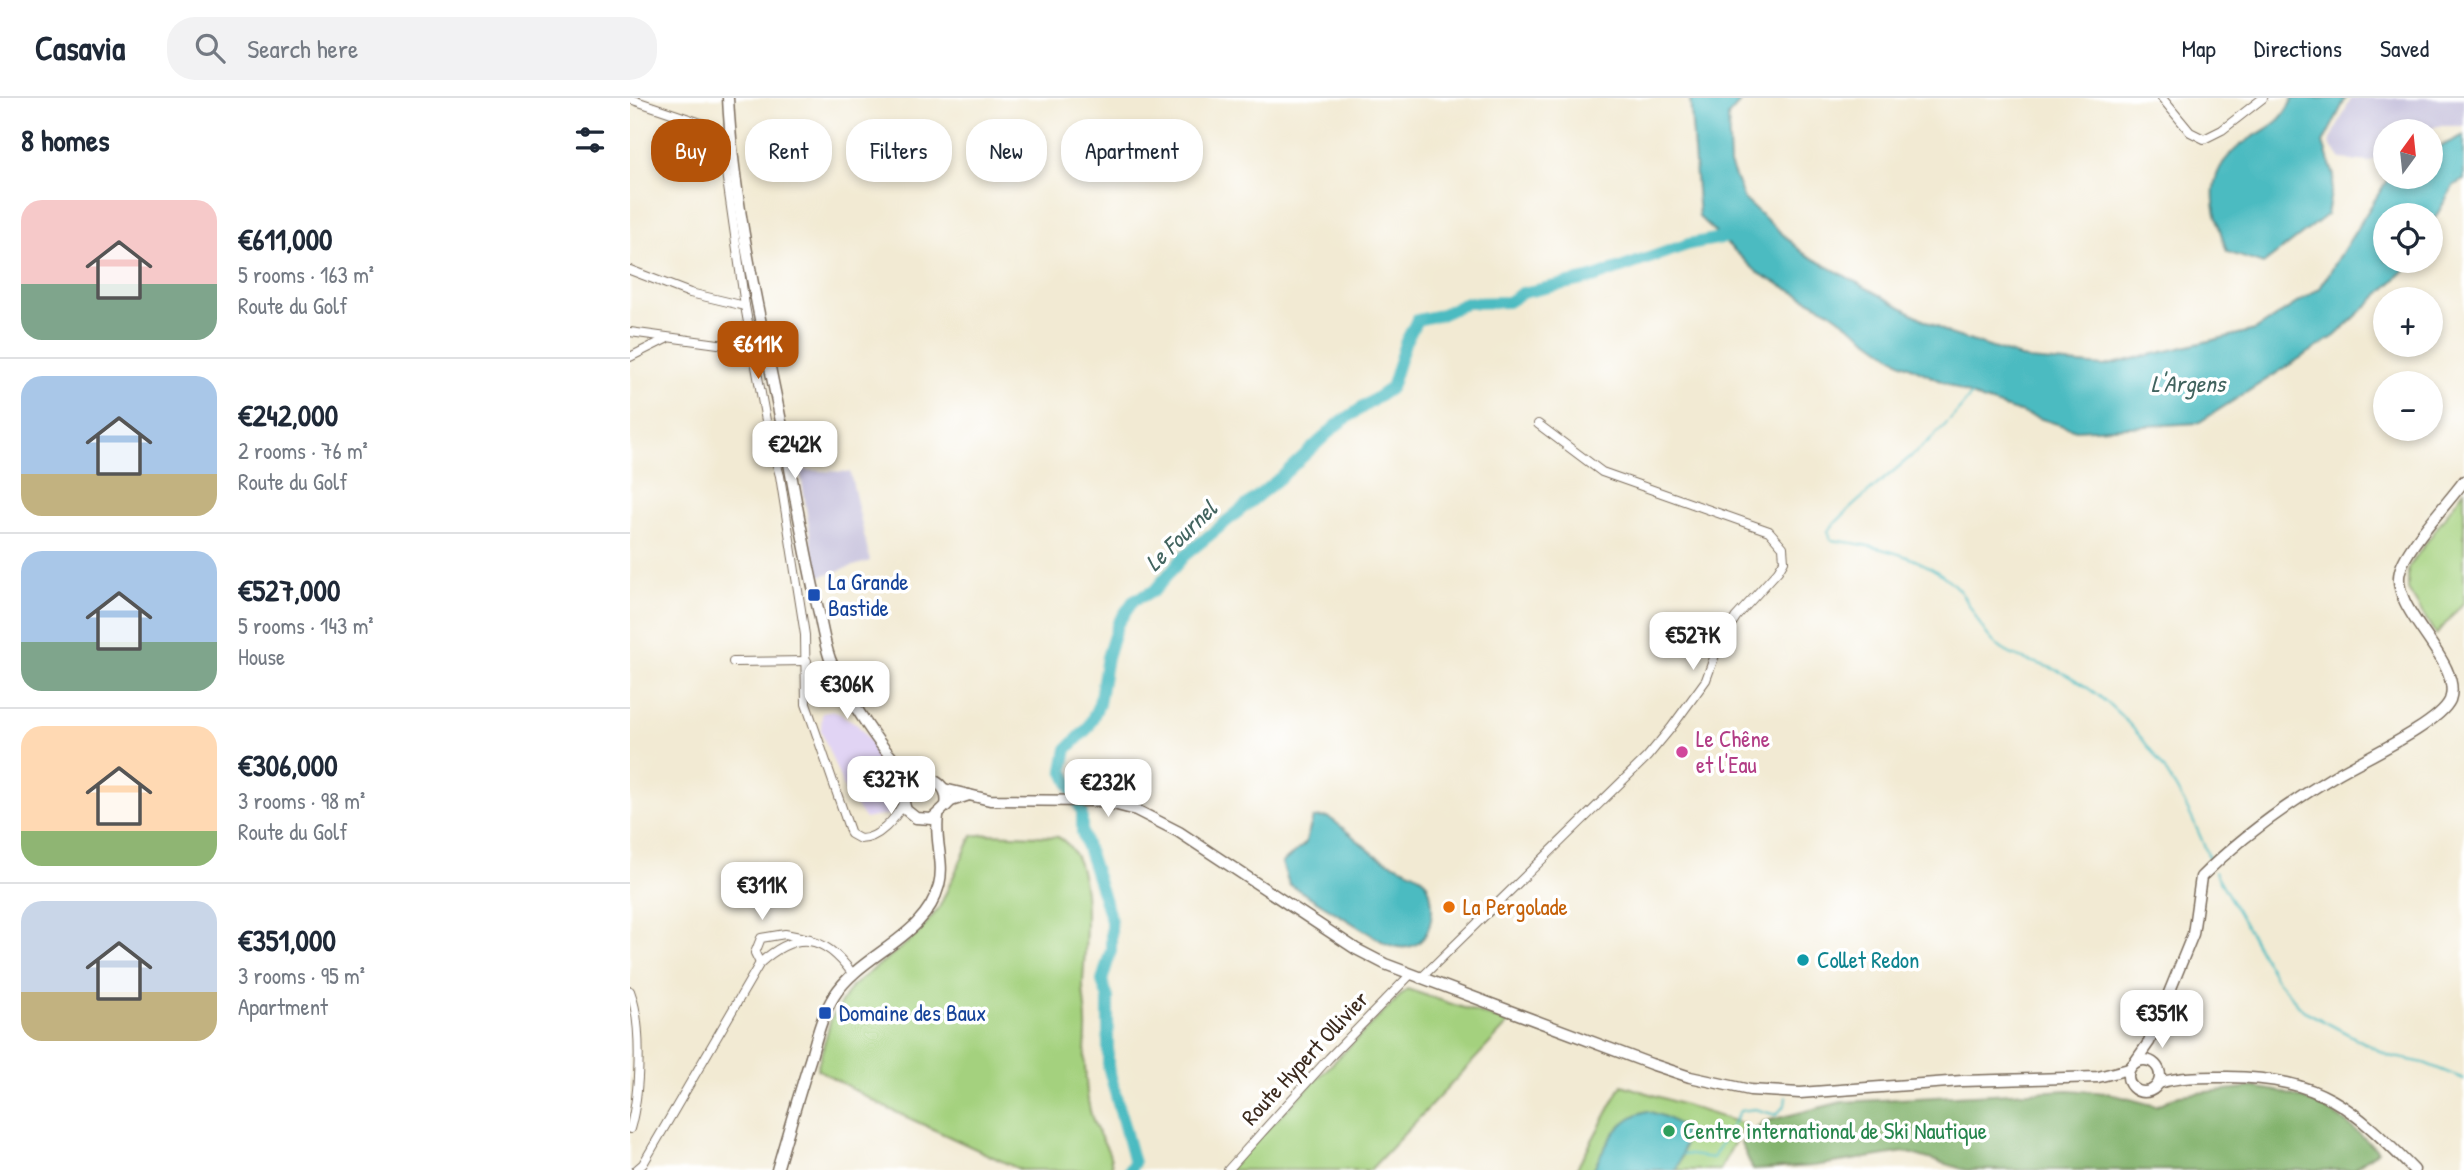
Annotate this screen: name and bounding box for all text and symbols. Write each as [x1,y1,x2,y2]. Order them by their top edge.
search box [167,17,657,80]
text: Casavia [35,26,125,70]
icon: search [191,29,229,67]
text: Search here [247,31,358,66]
text: Map [2182,32,2216,64]
text: Directions [2254,32,2342,64]
text: Saved [2380,32,2429,64]
chip: Buy [651,119,731,182]
chip: Rent [745,119,832,182]
chip: Filters [846,119,952,182]
chip: New [966,119,1047,182]
chip: Apartment [1061,119,1203,182]
north arrow [2373,119,2443,189]
map controls [2373,119,2443,441]
text: 8 homes [21,120,109,160]
icon: filters [571,121,609,159]
button: locate [2373,203,2443,273]
text: €611,000 [238,219,333,259]
icon: home [77,228,161,312]
text: 5 rooms · 163 m² [238,259,374,290]
button: + [2373,287,2443,357]
text: Route du Golf [238,290,347,321]
pin: €611K [709,322,807,381]
text: €611K [734,328,782,359]
water label: L'Argens [2151,367,2228,400]
button: − [2373,371,2443,441]
text: €242,000 [238,395,338,435]
icon: home [77,404,161,488]
pin: €242K [746,422,844,481]
text: €242K [768,428,822,459]
text: 2 rooms · 76 m² [238,435,368,466]
text: Route du Golf [238,466,347,497]
water label: Le Fournel [1137,492,1224,577]
place label: La Grande Bastide [828,566,908,623]
text: €527,000 [238,570,340,610]
icon: home [77,579,161,663]
marker: La Grande Bastide [806,587,822,603]
text: 5 rooms · 143 m² [238,610,374,641]
pin: €527K [1644,612,1742,672]
text: €527K [1666,619,1720,650]
text: House [238,641,285,672]
pin: €306K [798,662,896,721]
text: €306K [821,668,873,699]
place label: Le Chêne et l'Eau [1696,723,1770,780]
marker: Le Chêne et l'Eau [1674,744,1690,760]
text: €306,000 [238,745,338,785]
icon: home [77,754,161,838]
pin: €327K [842,756,940,816]
pin: €232K [1059,760,1157,819]
text: €327K [863,763,919,794]
text: €232K [1081,766,1135,797]
text: 3 rooms · 98 m² [238,785,365,816]
text: Route du Golf [238,816,347,847]
pin: €311K [713,862,811,922]
text: €311K [737,869,787,900]
place label: La Pergolade [1463,891,1568,922]
marker: La Pergolade [1441,899,1457,915]
text: €351,000 [238,920,336,960]
icon: home [77,929,161,1013]
place label: Collet Redon [1817,944,1919,975]
marker: Collet Redon [1795,952,1811,968]
text: 3 rooms · 95 m² [238,960,365,991]
street label: Route Hypert Ollivier [1234,984,1375,1132]
pin: €351K [2113,990,2211,1050]
text: Apartment [238,991,328,1022]
place label: Domaine des Baux [839,997,986,1028]
text: €351K [2136,997,2188,1028]
marker: Domaine des Baux [817,1005,833,1021]
place label: Centre international de Ski Nautique [1683,1115,1987,1146]
marker: Centre international de Ski Nautique [1661,1123,1677,1139]

